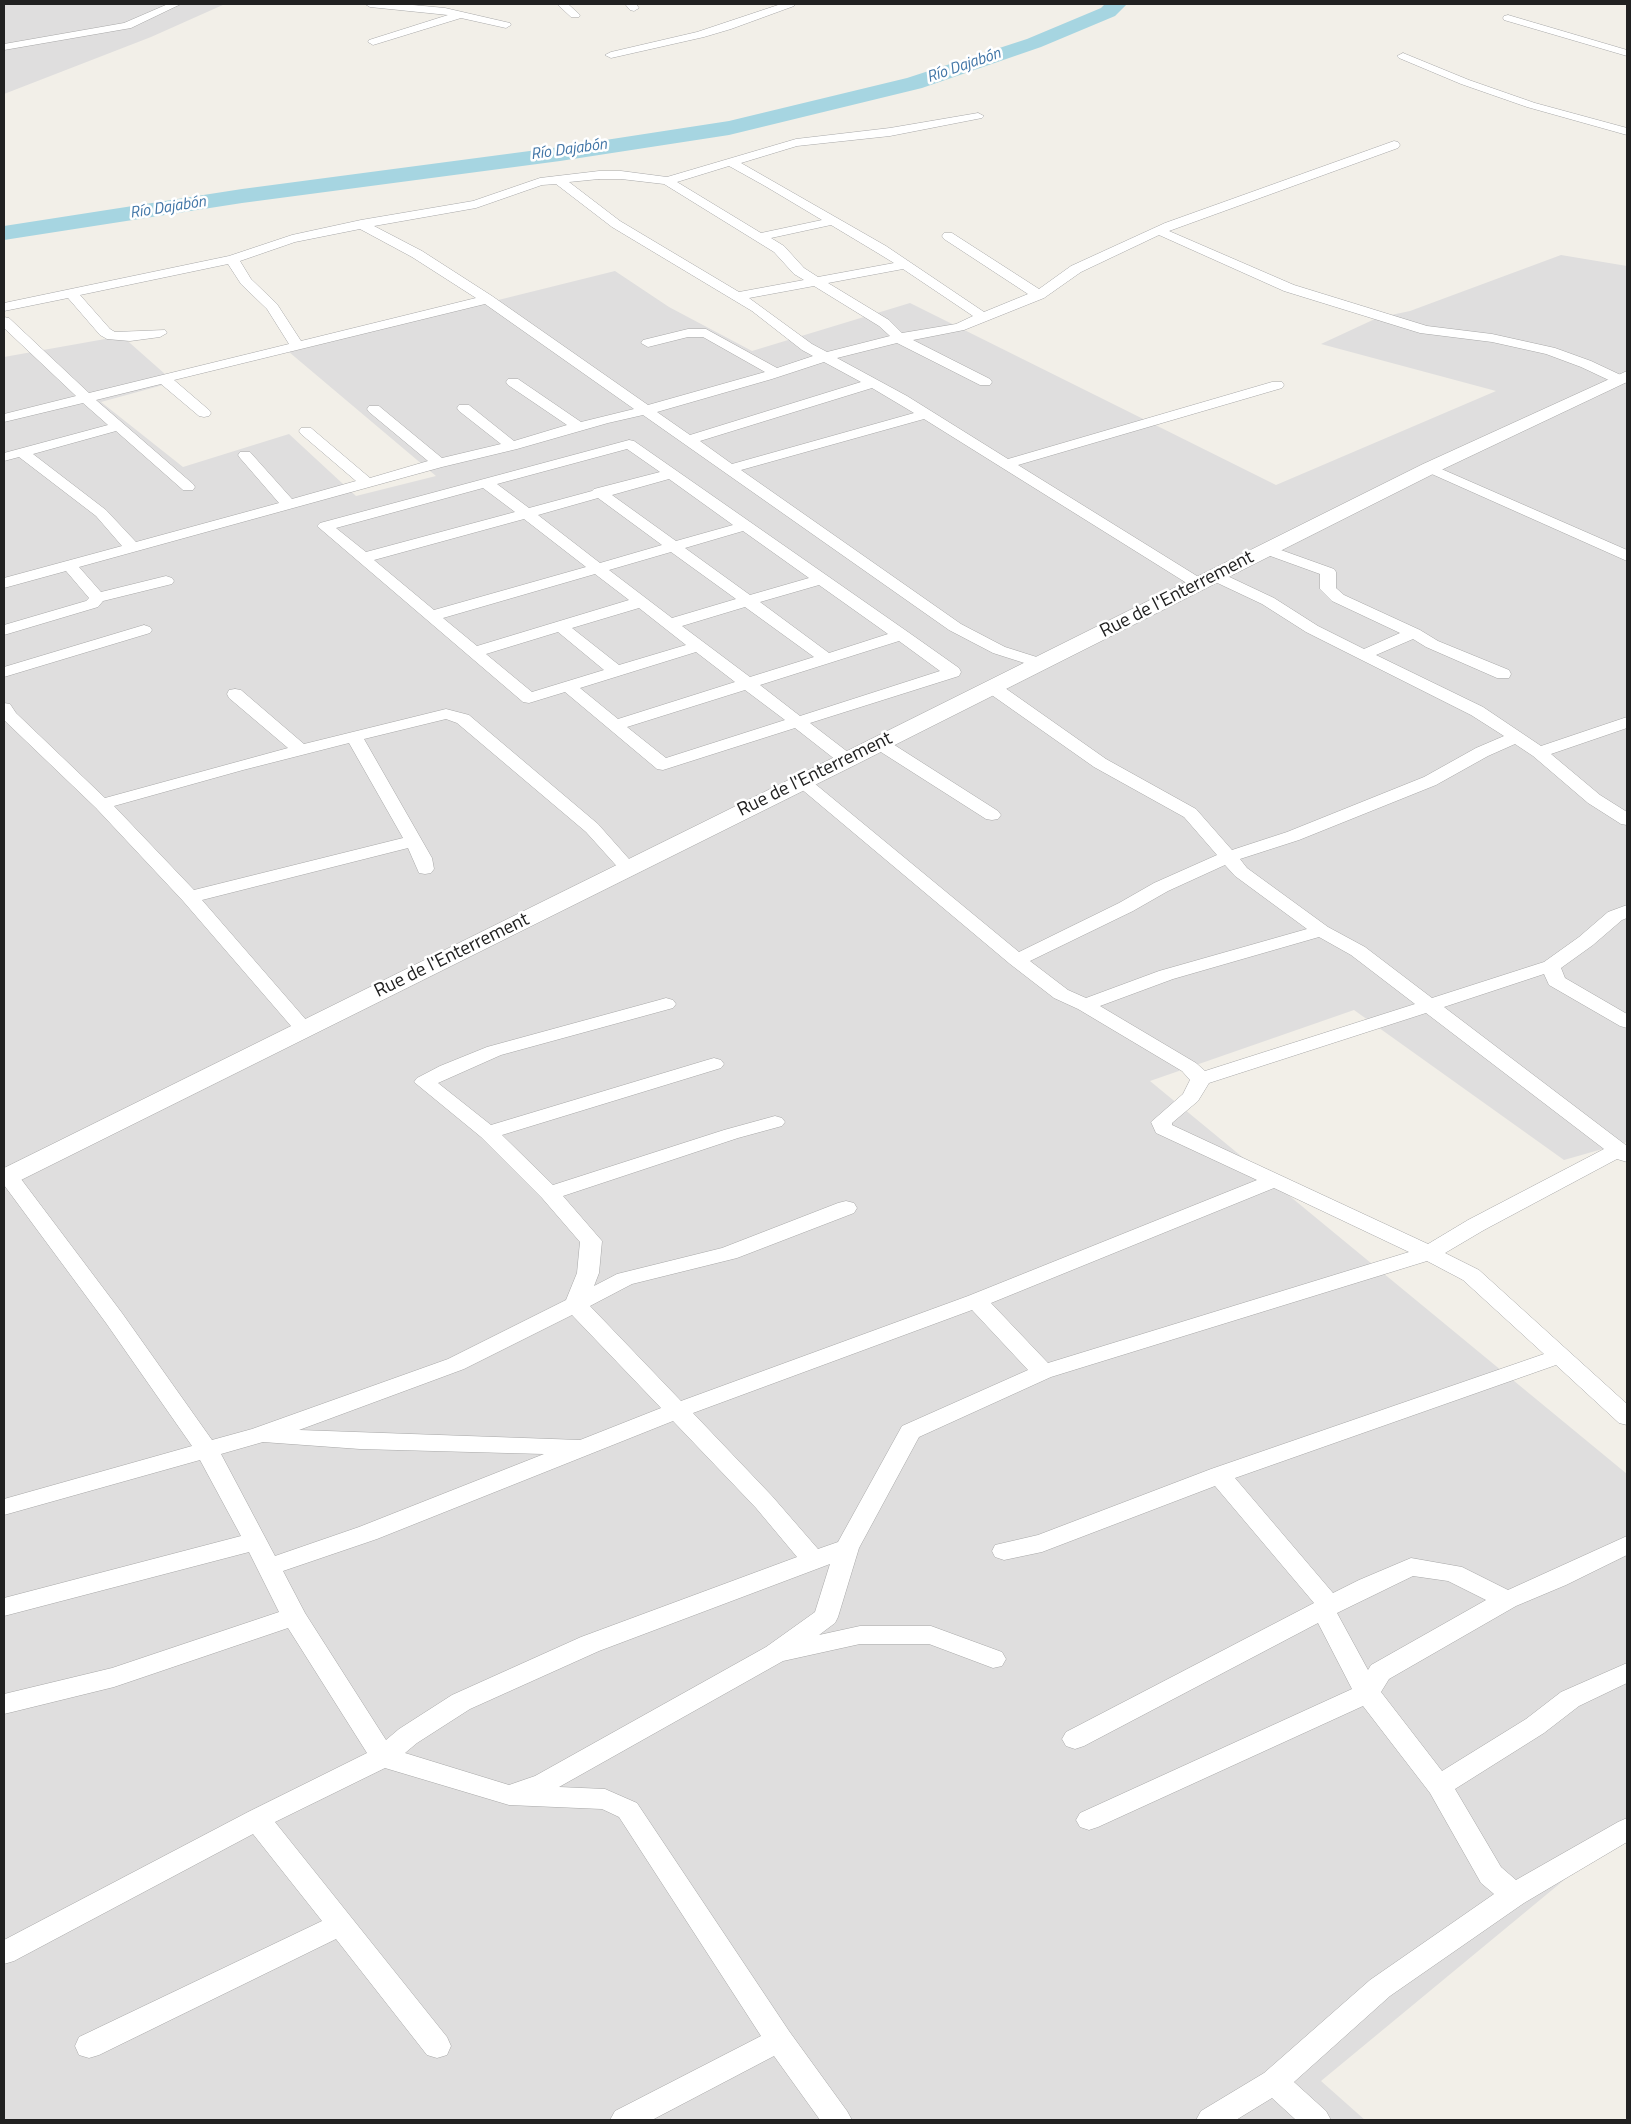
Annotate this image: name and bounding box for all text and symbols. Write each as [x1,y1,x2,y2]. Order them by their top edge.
water label: Río Dajabón [925,44,1003,88]
water label: Río Dajabón [530,135,608,165]
water label: Río Dajabón [129,193,207,223]
street label: Rue de l'Enterrement [1096,546,1258,644]
street label: Rue de l'Enterrement [734,728,896,822]
street label: Rue de l'Enterrement [371,909,533,1003]

